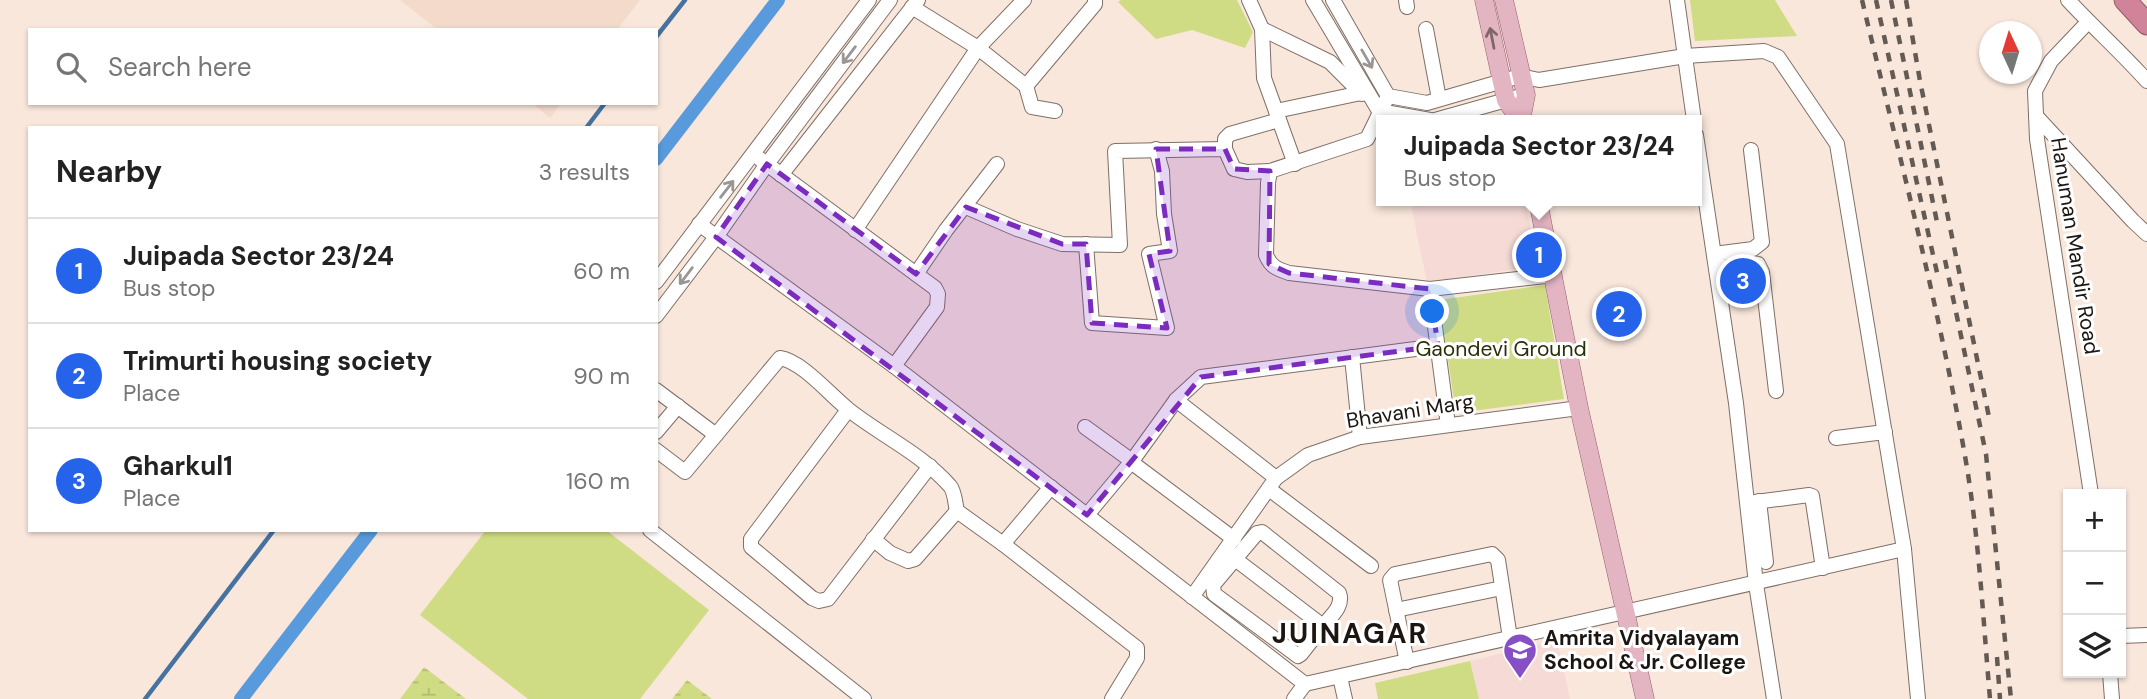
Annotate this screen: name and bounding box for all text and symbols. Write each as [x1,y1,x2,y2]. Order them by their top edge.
north arrow [1979,21,2042,84]
one-way arrow [1485,27,1498,50]
search box [28,28,658,105]
one-way arrow [842,45,857,64]
icon: search [52,48,90,86]
one-way arrow [1360,49,1374,69]
text: Search here [108,50,251,84]
popup [1376,115,1702,206]
text: Juipada Sector 23/24 [1404,129,1674,163]
street label: Hanuman Mandir Road [2044,136,2106,356]
text: Nearby [56,152,162,191]
text: 3 results [539,157,630,187]
text: Bus stop [1404,163,1496,193]
one-way arrow [719,180,734,198]
pin: 1 [1516,229,1562,281]
text: Juipada Sector 23/24 [123,239,394,273]
pin: 3 [1720,255,1766,307]
text: 1 [75,256,83,286]
text: 60 m [573,256,630,286]
one-way arrow [679,267,694,285]
text: Bus stop [123,273,215,303]
pin: 2 [1596,288,1642,340]
your location [1415,294,1449,328]
park label: Gaondevi Ground [1415,335,1587,363]
text: Trimurti housing society [123,344,432,378]
text: 2 [72,361,86,391]
text: 90 m [573,361,630,391]
text: Place [123,378,180,408]
street label: Bhavani Marg [1344,387,1476,435]
text: Gharkul1 [123,449,233,483]
text: 3 [72,466,86,496]
text: 160 m [566,466,630,496]
text: Place [123,483,180,513]
map controls [2063,489,2126,678]
button: + [2063,489,2126,552]
button: − [2063,552,2126,615]
district label: JUINAGAR [1272,615,1428,652]
button: layers [2063,615,2126,678]
place label: Amrita Vidyalayam School & Jr. College [1544,624,1746,676]
school or university icon: Amrita Vidyalayam School & Jr. College [1501,631,1539,680]

